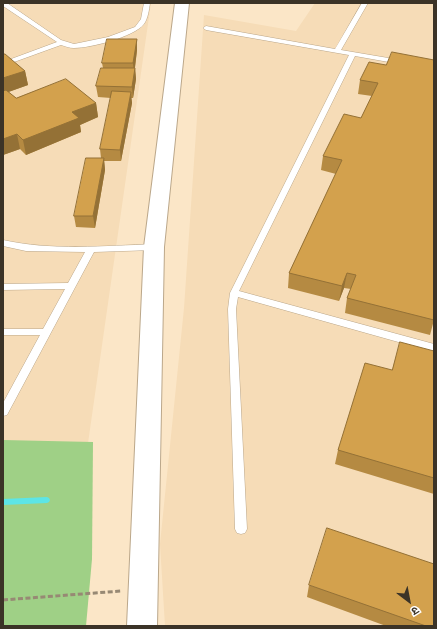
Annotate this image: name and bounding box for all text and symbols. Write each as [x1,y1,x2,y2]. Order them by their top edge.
north arrow [389,581,429,621]
text: उ [409,604,421,618]

